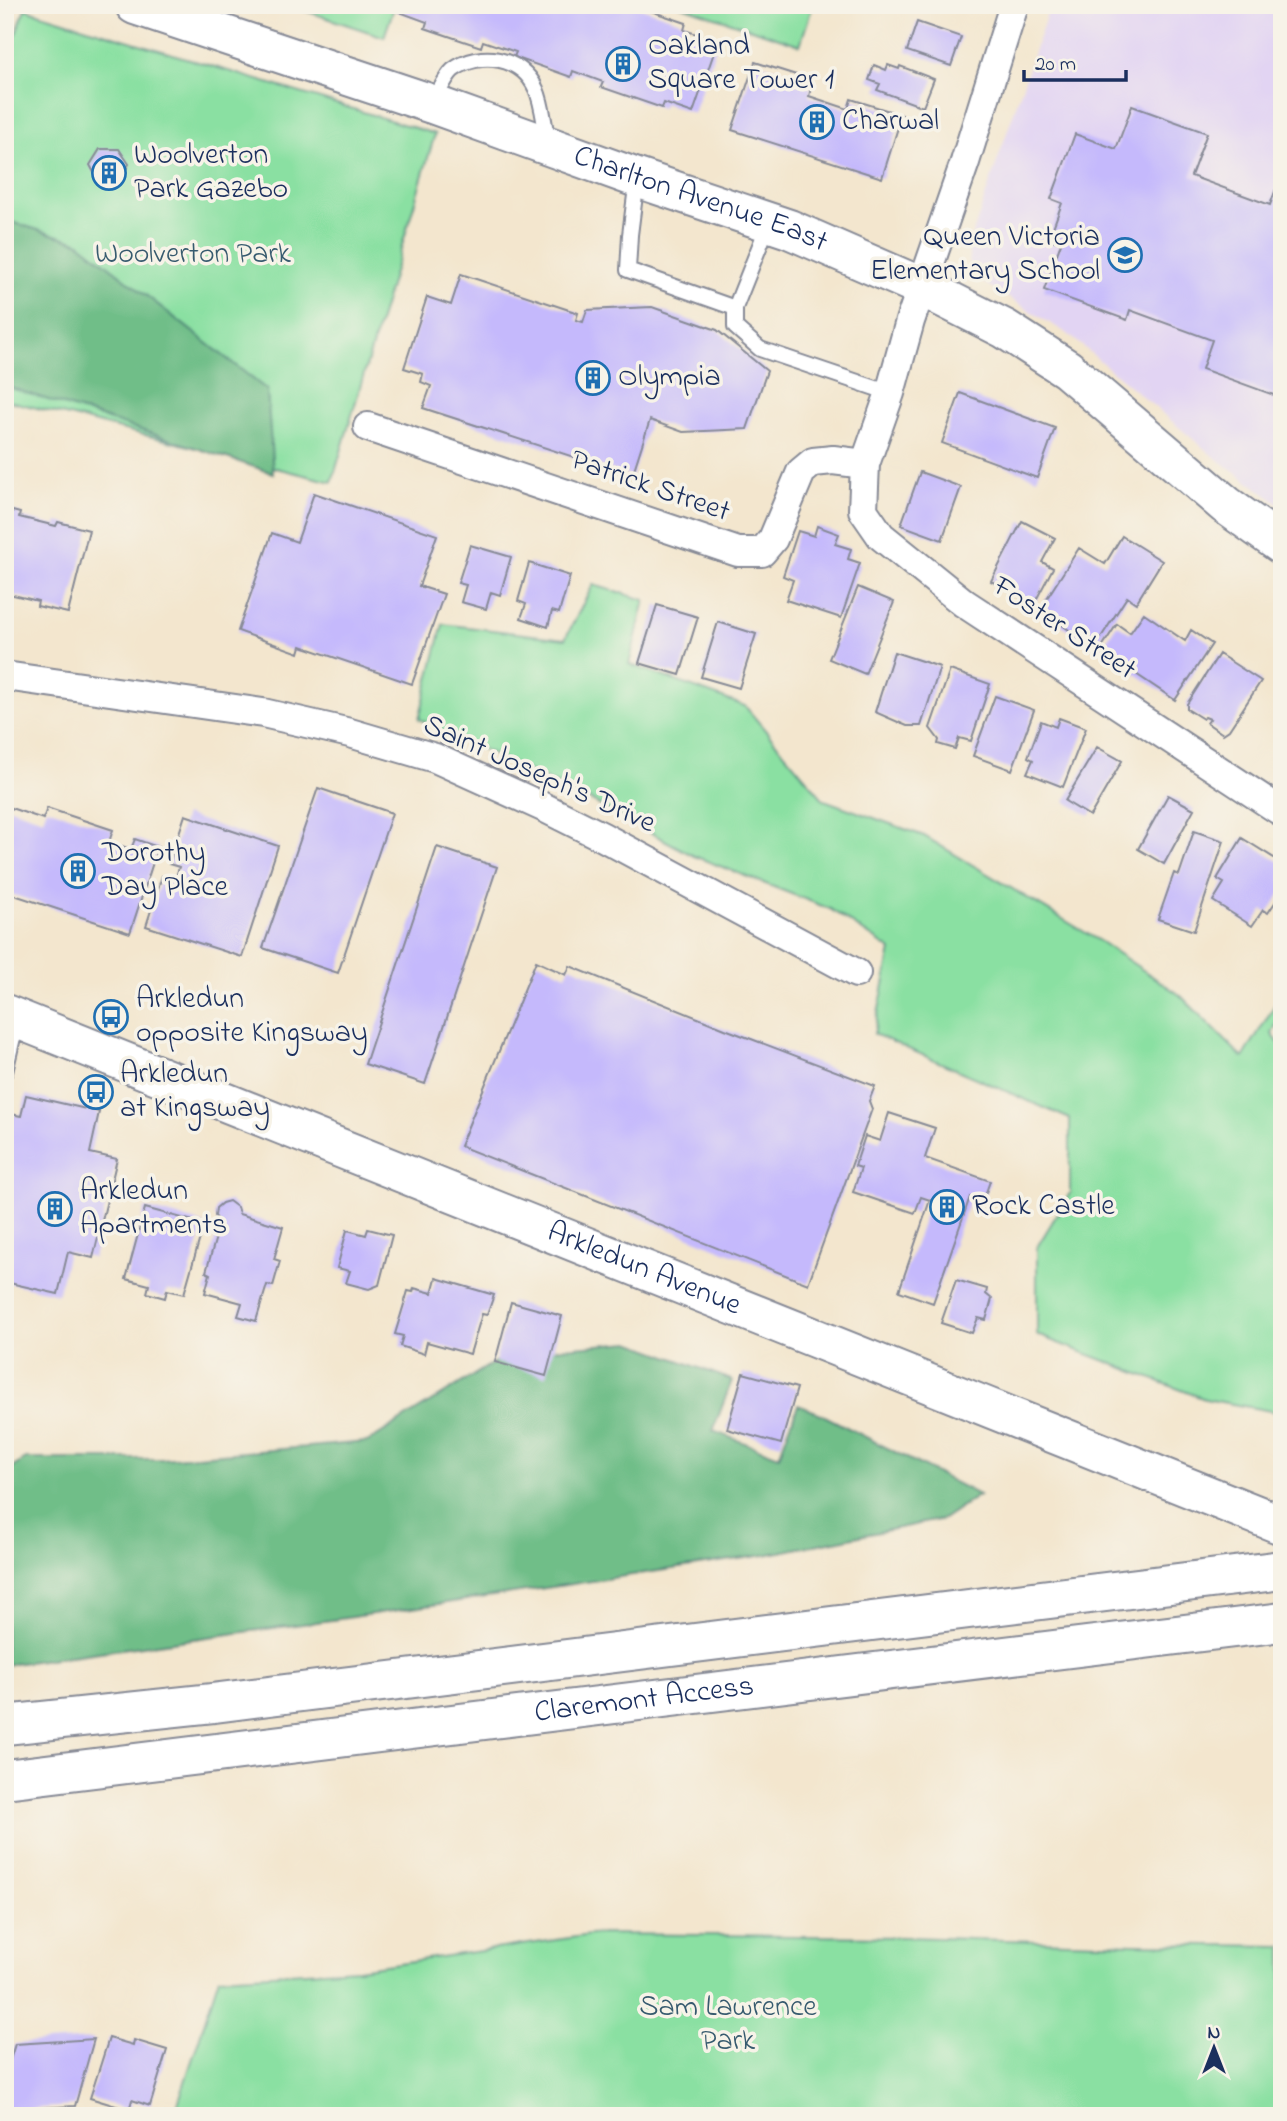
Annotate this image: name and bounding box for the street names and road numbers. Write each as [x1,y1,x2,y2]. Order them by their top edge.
street label: Charlton Avenue East [567,135,834,265]
street label: Patrick Street [564,439,736,535]
street label: Foster Street [983,565,1145,692]
street label: Saint Joseph's Drive [416,704,663,846]
street label: Arkledun Avenue [540,1211,748,1328]
street label: Claremont Access [532,1665,757,1736]

